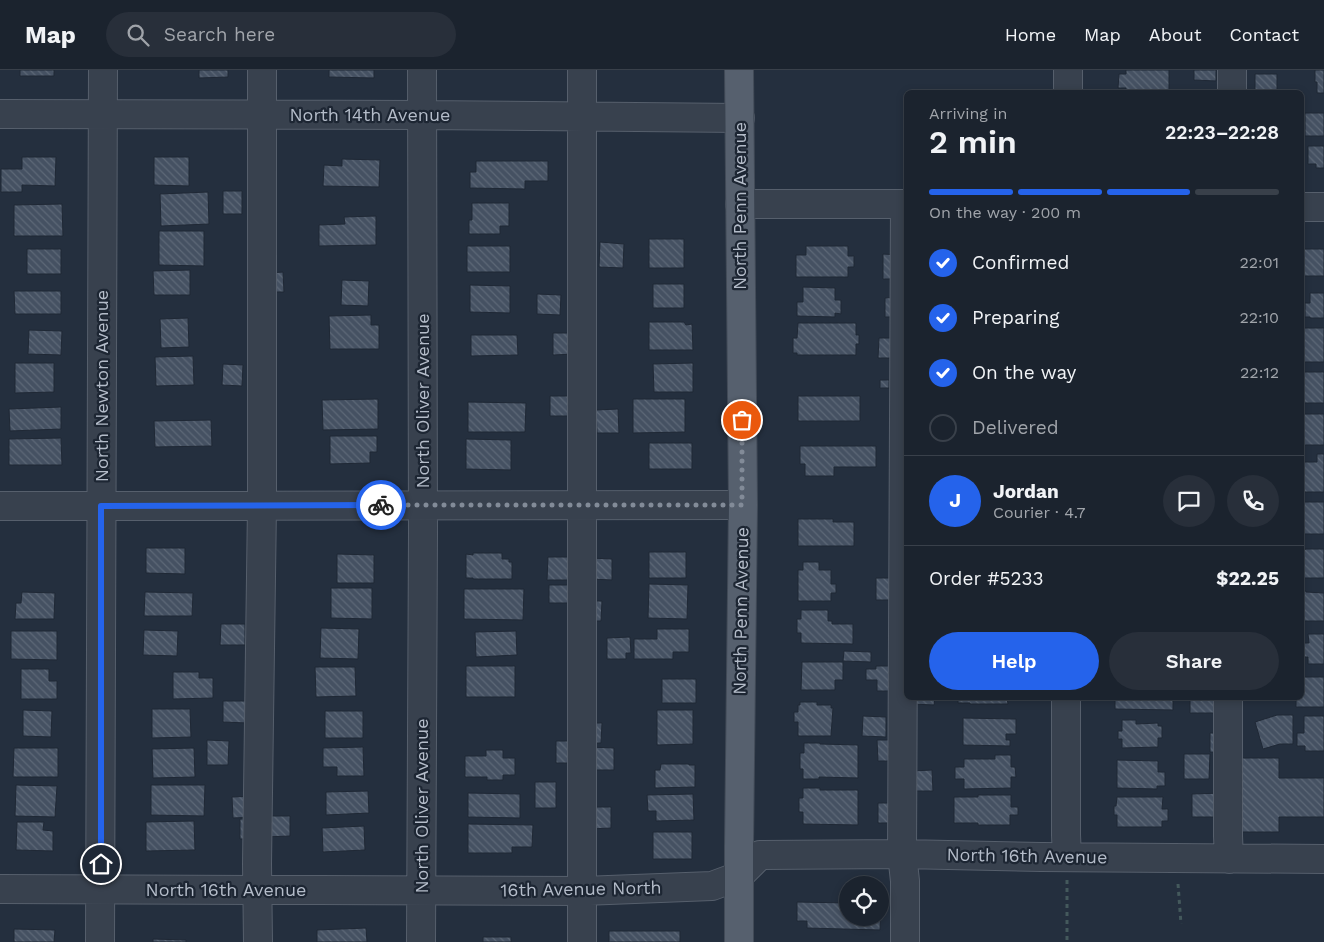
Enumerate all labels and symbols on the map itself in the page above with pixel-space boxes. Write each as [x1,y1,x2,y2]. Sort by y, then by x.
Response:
street label: North 14th Avenue [290,104,450,125]
street label: North Penn Avenue [729,122,750,290]
street label: North Newton Avenue [91,290,112,482]
street label: North Oliver Avenue [412,313,433,489]
pin [721,399,763,441]
courier [356,480,406,530]
street label: North Penn Avenue [729,527,752,695]
street label: North Oliver Avenue [411,718,432,894]
pin [80,843,122,885]
street label: North 16th Avenue [946,844,1108,867]
street label: 16th Avenue North [500,877,662,900]
street label: North 16th Avenue [146,879,306,900]

